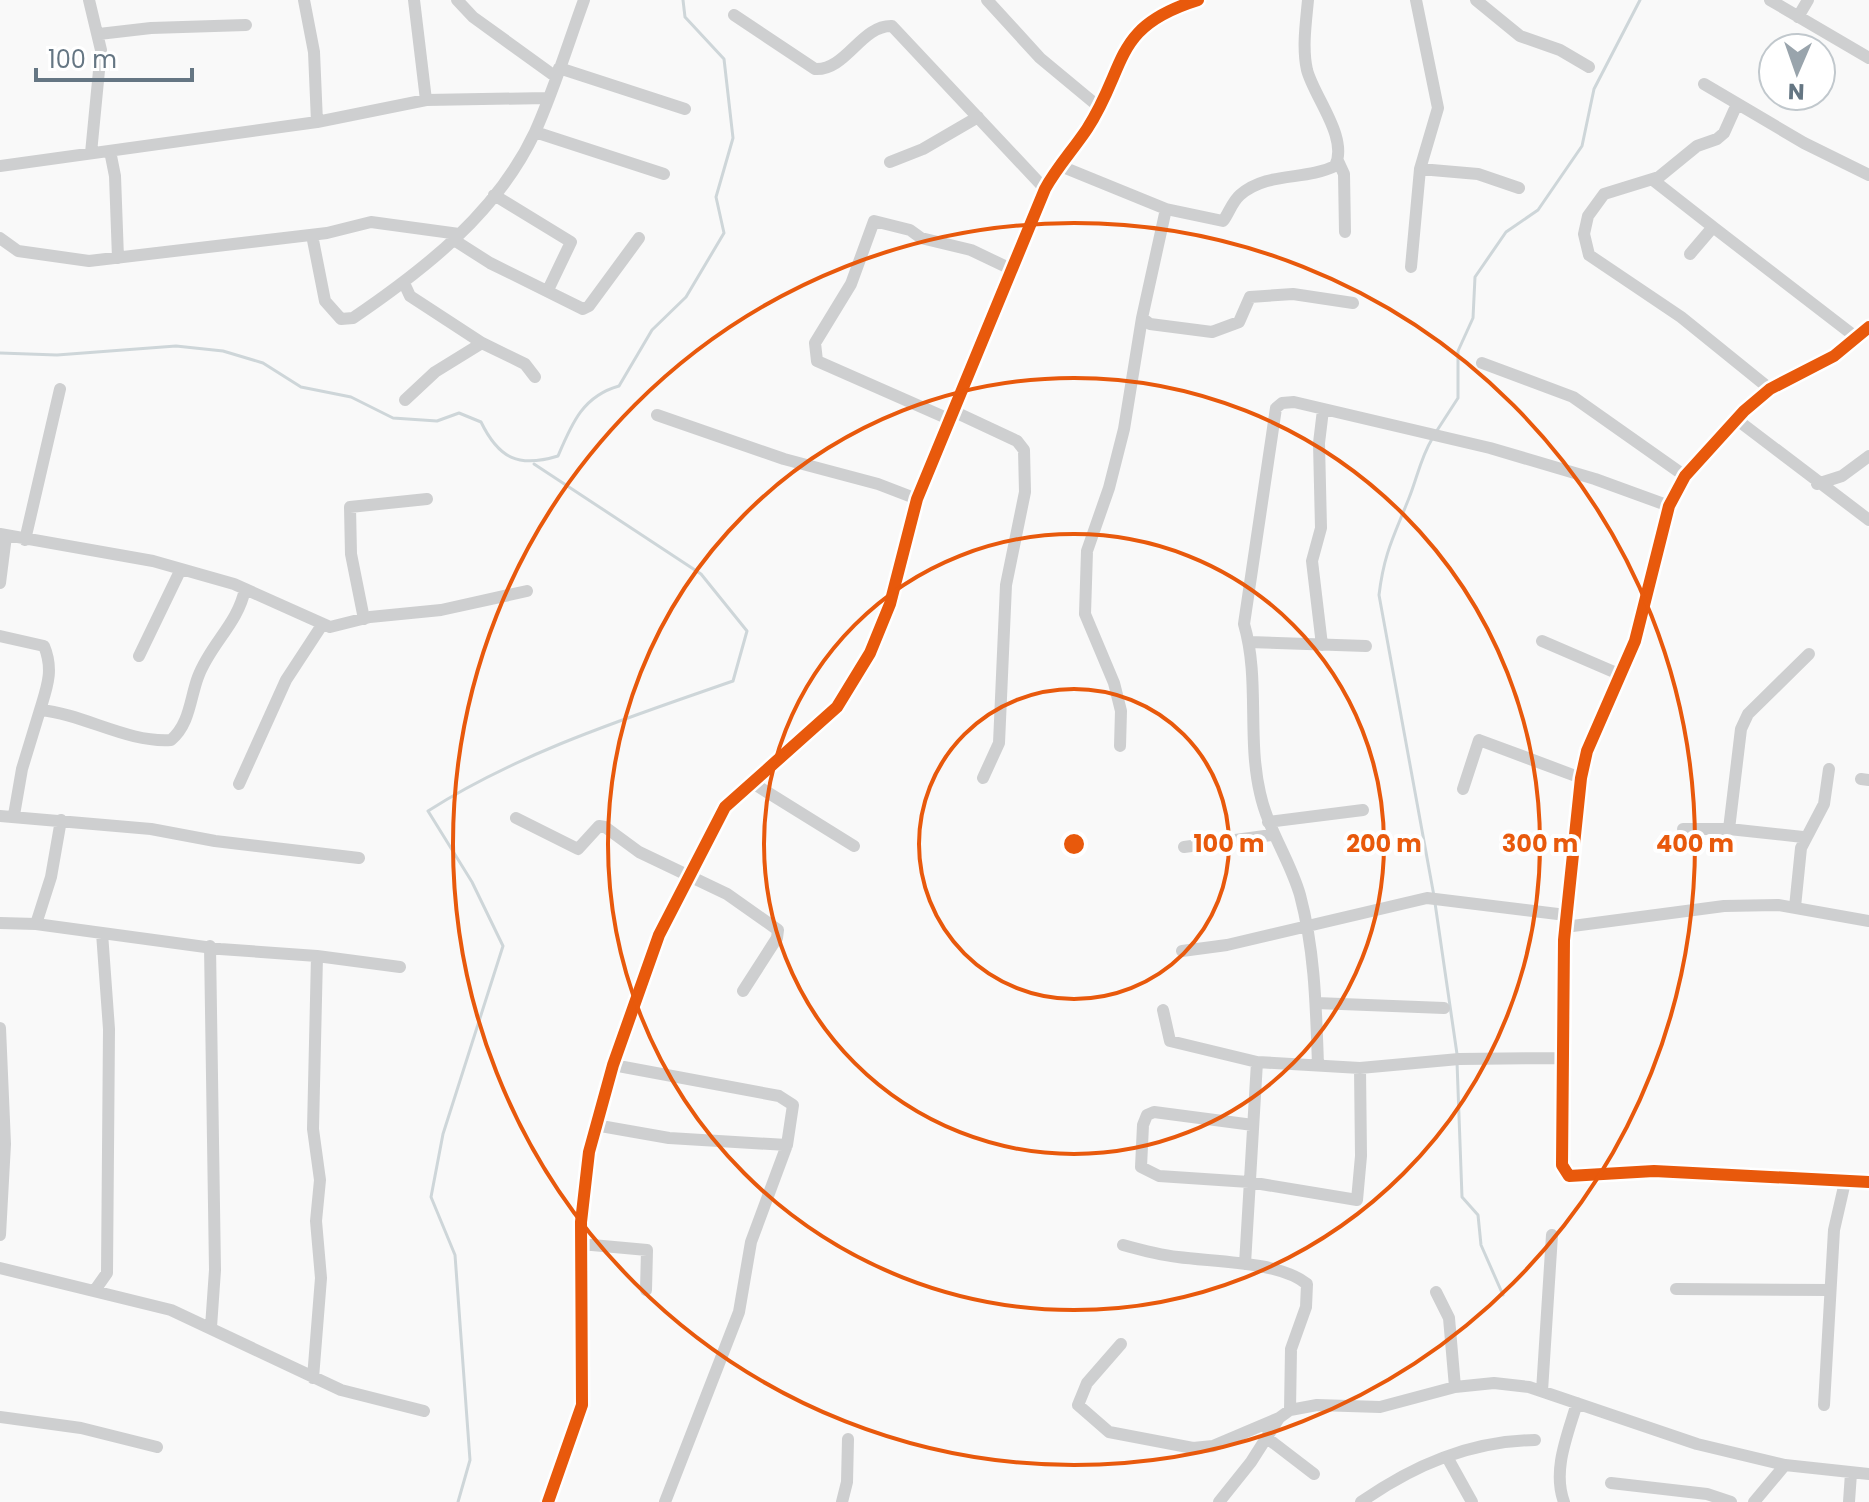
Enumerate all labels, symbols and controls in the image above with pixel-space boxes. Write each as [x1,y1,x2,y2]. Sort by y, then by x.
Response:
scale bar [36,32,192,82]
north arrow [1757,32,1837,112]
text: 100 m [48,43,117,76]
text: N [1788,76,1805,107]
text: 100 m [1194,827,1264,860]
text: 200 m [1346,827,1422,860]
text: 300 m [1502,827,1578,860]
text: 400 m [1656,827,1734,860]
centre of rings [1060,830,1088,858]

